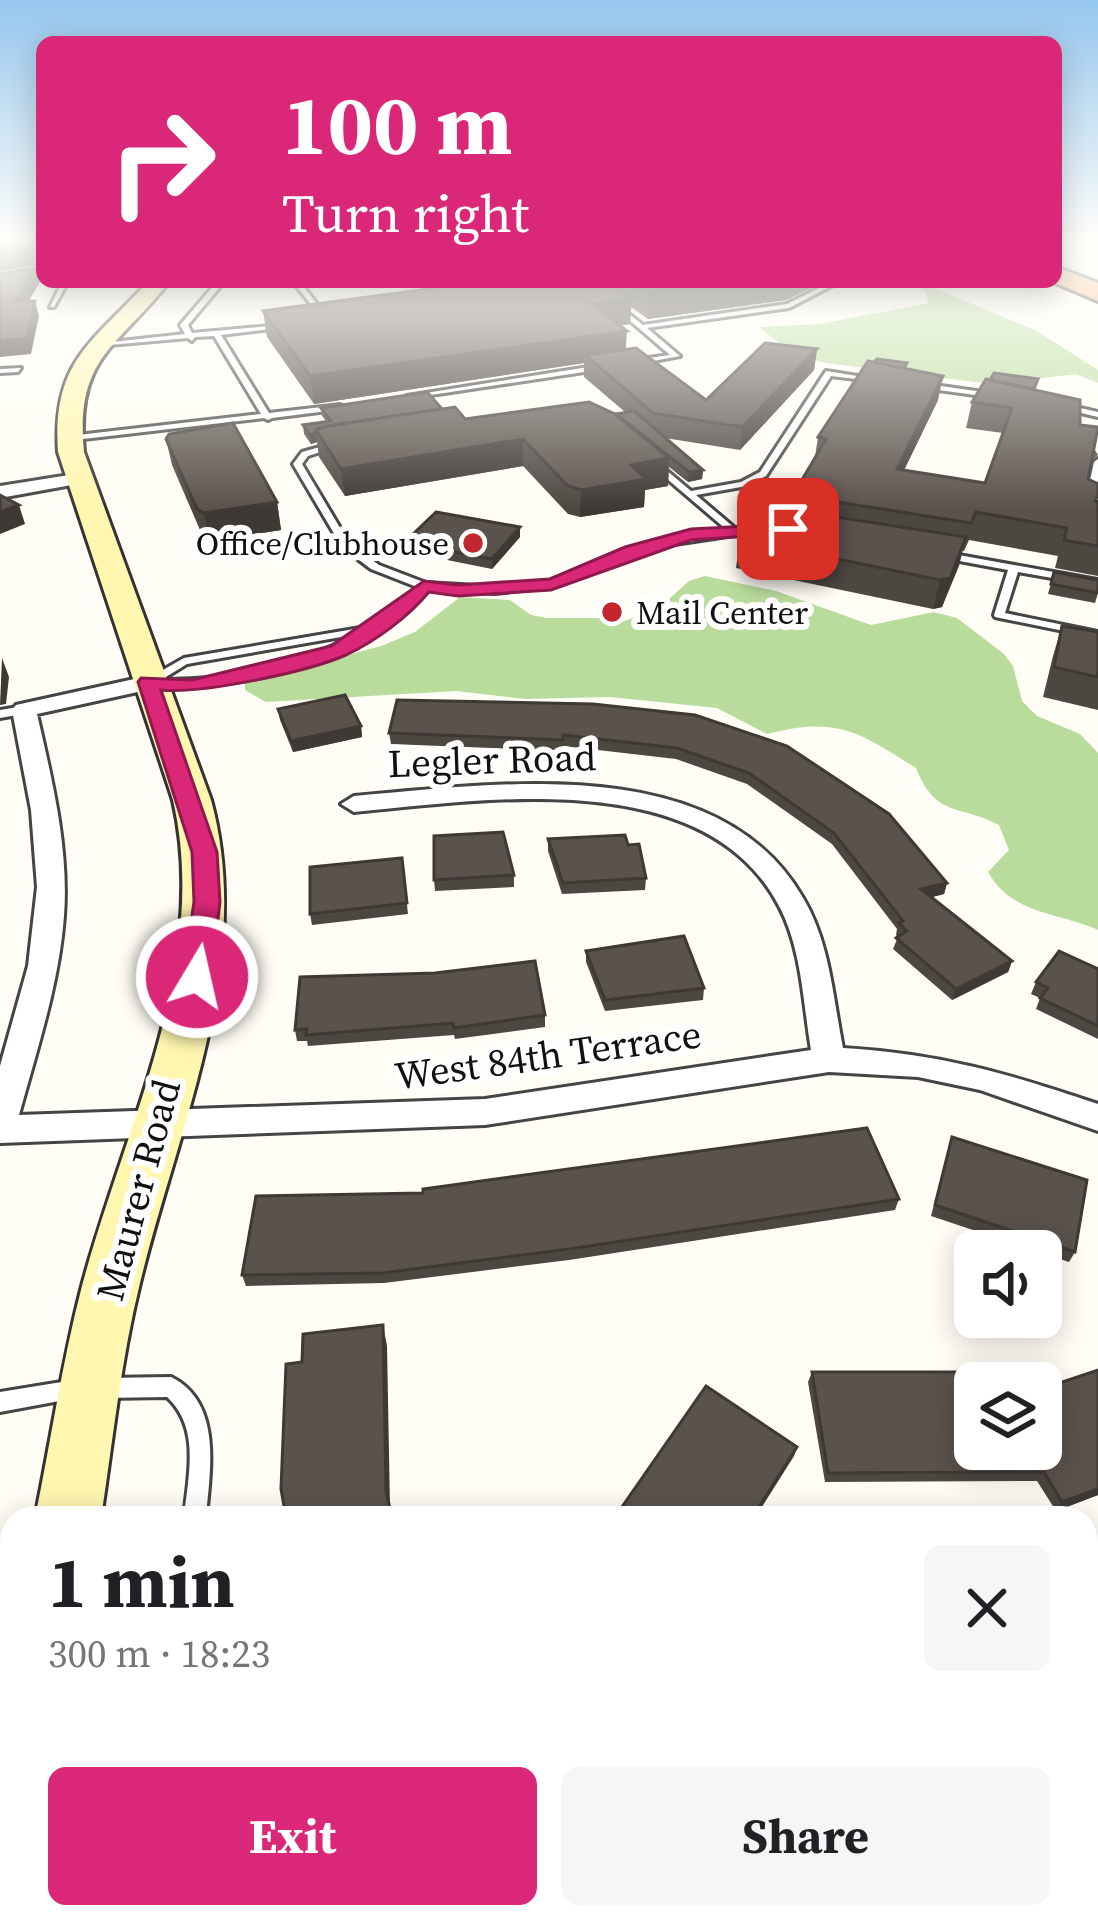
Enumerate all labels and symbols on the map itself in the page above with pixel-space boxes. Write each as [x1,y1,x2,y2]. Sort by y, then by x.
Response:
pin [737,478,839,580]
place label: Office/Clubhouse [196,521,449,566]
marker: Office/Clubhouse [460,530,486,556]
place label: Mail Center [636,590,808,635]
marker: Mail Center [599,599,625,625]
street label: Legler Road [387,730,597,790]
position arrow [134,914,260,1040]
street label: West 84th Terrace [391,1007,705,1103]
street label: Maurer Road [83,1074,193,1306]

